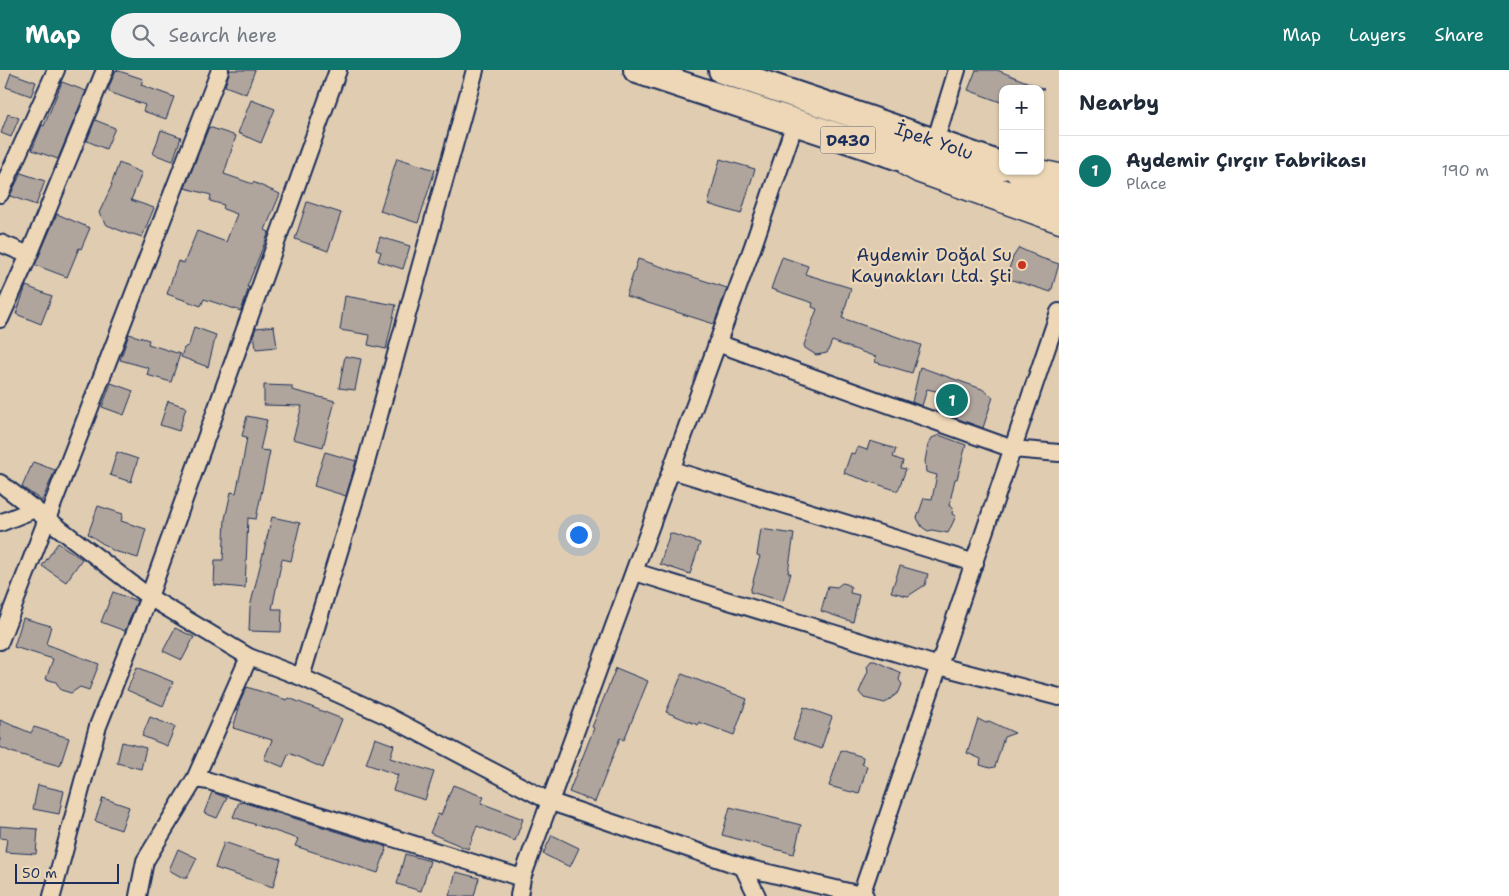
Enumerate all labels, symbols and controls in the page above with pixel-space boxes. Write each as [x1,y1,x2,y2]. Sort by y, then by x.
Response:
search box [111,13,461,58]
text: Map [25,19,81,51]
icon: search [129,21,157,49]
text: Search here [169,23,277,48]
text: Map [1283,23,1321,47]
text: Layers [1349,23,1406,47]
text: Share [1434,23,1484,47]
map controls [999,85,1044,175]
button: + [999,85,1044,130]
text: Nearby [1079,89,1159,117]
street label: İpek Yolu [892,116,976,166]
road number: D430 [820,126,876,154]
button: − [999,130,1044,175]
text: Aydemir Çırçır Fabrikası [1126,148,1366,173]
text: 1 [1091,160,1099,181]
text: 190 m [1442,160,1489,181]
text: Place [1126,173,1167,194]
place label: Aydemir Doğal Su Kaynakları Ltd. Şti [851,243,1012,288]
marker: Aydemir Doğal Su Kaynakları Ltd. Şti [1016,259,1028,271]
pin: 1 [936,381,968,419]
your location [566,522,592,548]
scale bar [15,861,119,884]
text: 50 m [22,864,57,882]

